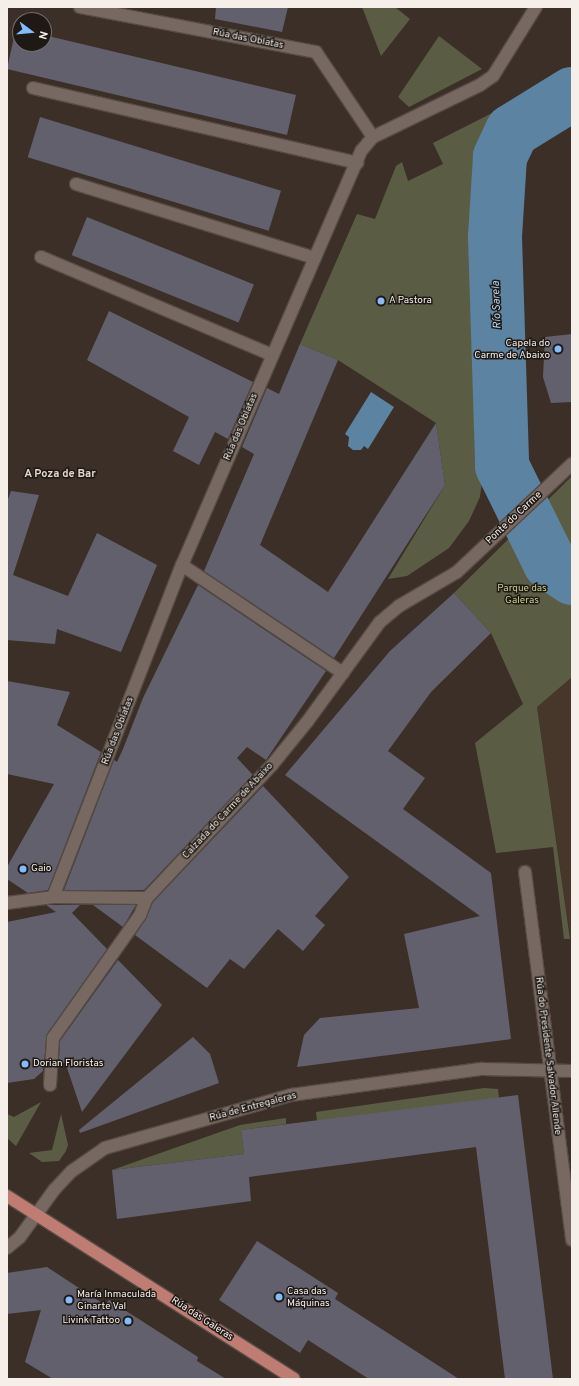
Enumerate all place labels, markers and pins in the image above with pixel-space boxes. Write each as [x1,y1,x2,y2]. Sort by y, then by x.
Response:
place label: A Pastora [389,295,432,307]
marker: A Pastora [376,296,386,306]
place label: Capela do Carme de Abaixo [474,337,550,360]
marker: Capela do Carme de Abaixo [553,344,563,354]
place label: Gaio [31,863,51,875]
marker: Gaio [18,864,28,874]
place label: Dorian Floristas [33,1058,103,1070]
marker: Dorian Floristas [20,1059,30,1069]
place label: Casa das Máquinas [287,1285,330,1308]
place label: María Inmaculada Ginarte Val [77,1288,156,1312]
marker: Casa das Máquinas [274,1292,284,1302]
marker: María Inmaculada Ginarte Val [64,1295,74,1305]
place label: Livink Tattoo [62,1315,120,1327]
marker: Livink Tattoo [123,1316,133,1326]

